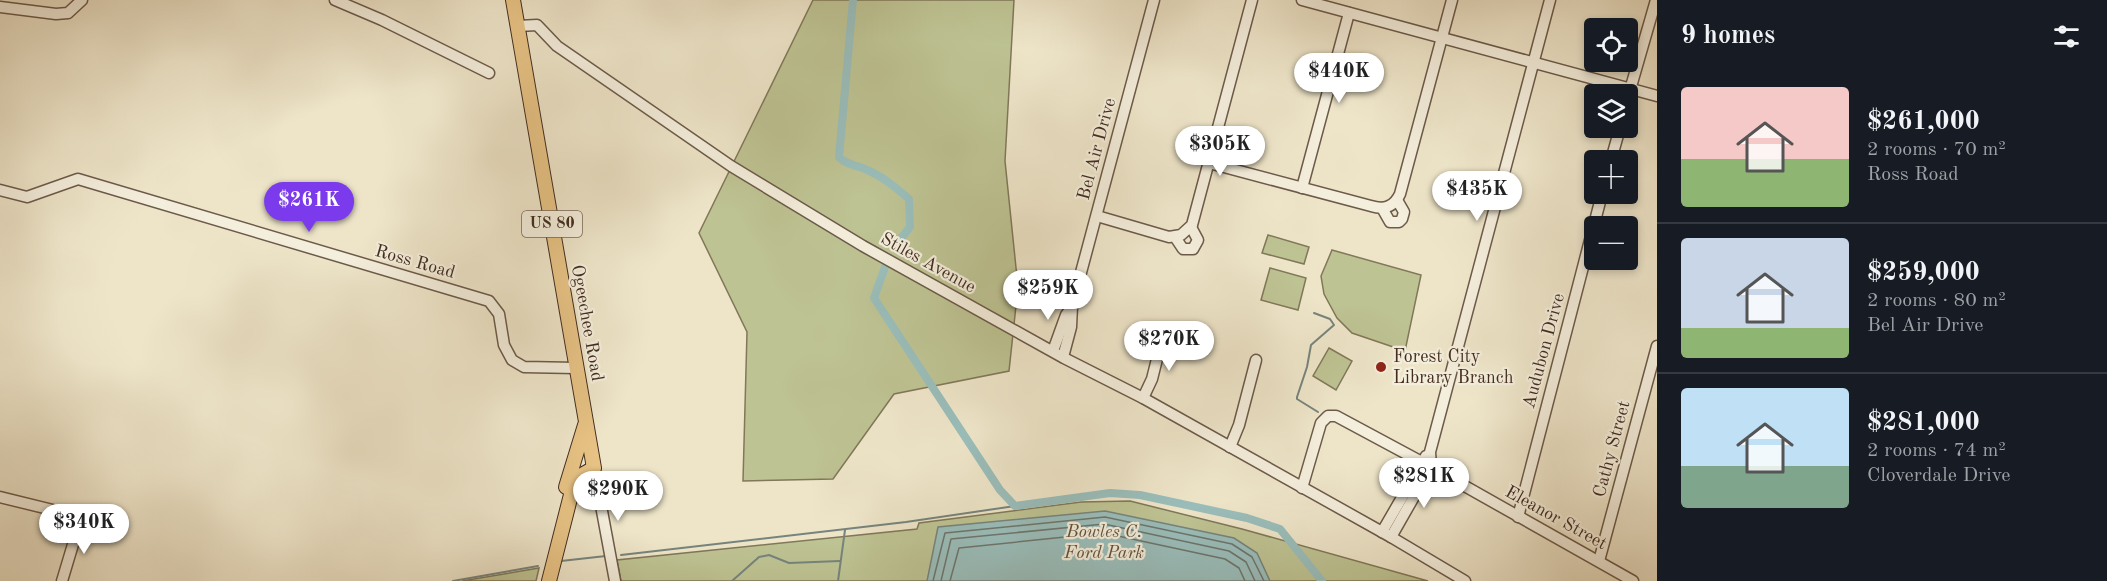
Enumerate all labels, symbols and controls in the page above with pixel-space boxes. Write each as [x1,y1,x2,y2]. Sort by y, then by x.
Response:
map controls [1584,18,1638,270]
button: locate [1584,18,1638,72]
icon: filters [2050,20,2083,53]
text: 9 homes [1681,23,1775,49]
pin: $440K [1297,53,1381,104]
text: $440K [1308,62,1370,82]
button: layers [1584,84,1638,138]
street label: Bel Air Drive [1075,96,1119,202]
text: $261,000 [1867,109,1980,135]
icon: home [1729,111,1801,183]
pin: $305K [1178,126,1262,177]
text: $305K [1189,135,1251,155]
text: 2 rooms · 70 m² [1867,140,2006,160]
button: + [1584,150,1638,204]
text: Ross Road [1867,165,1959,185]
pin: $435K [1435,171,1519,222]
text: $435K [1446,180,1508,200]
pin: $261K [267,182,351,233]
text: $261K [278,191,340,211]
road number: US 80 [522,211,582,237]
button: − [1584,216,1638,270]
street label: Stiles Avenue [878,230,978,296]
street label: Ross Road [373,242,457,282]
text: $259,000 [1867,260,1980,286]
icon: home [1729,262,1801,334]
street label: Ogeechee Road [568,263,606,383]
pin: $259K [1006,270,1090,321]
text: $259K [1017,279,1079,299]
street label: Audubon Drive [1520,291,1568,411]
text: 2 rooms · 80 m² [1867,291,2006,311]
text: Bel Air Drive [1867,316,1984,336]
pin: $270K [1127,321,1211,372]
text: $270K [1138,330,1200,350]
place label: Forest City Library Branch [1393,348,1514,387]
marker: Forest City Library Branch [1374,360,1388,374]
street label: Cathy Street [1590,399,1634,499]
text: $281,000 [1867,410,1980,436]
icon: home [1729,412,1801,484]
text: 2 rooms · 74 m² [1867,441,2006,461]
pin: $281K [1382,458,1466,509]
text: Cloverdale Drive [1867,466,2010,486]
text: $281K [1393,467,1455,487]
pin: $290K [576,471,660,522]
text: $290K [587,480,649,500]
street label: Eleanor Street [1502,483,1610,553]
pin: $340K [42,504,126,555]
text: $340K [53,513,115,533]
park label: Bowles C. Ford Park [1063,523,1144,562]

